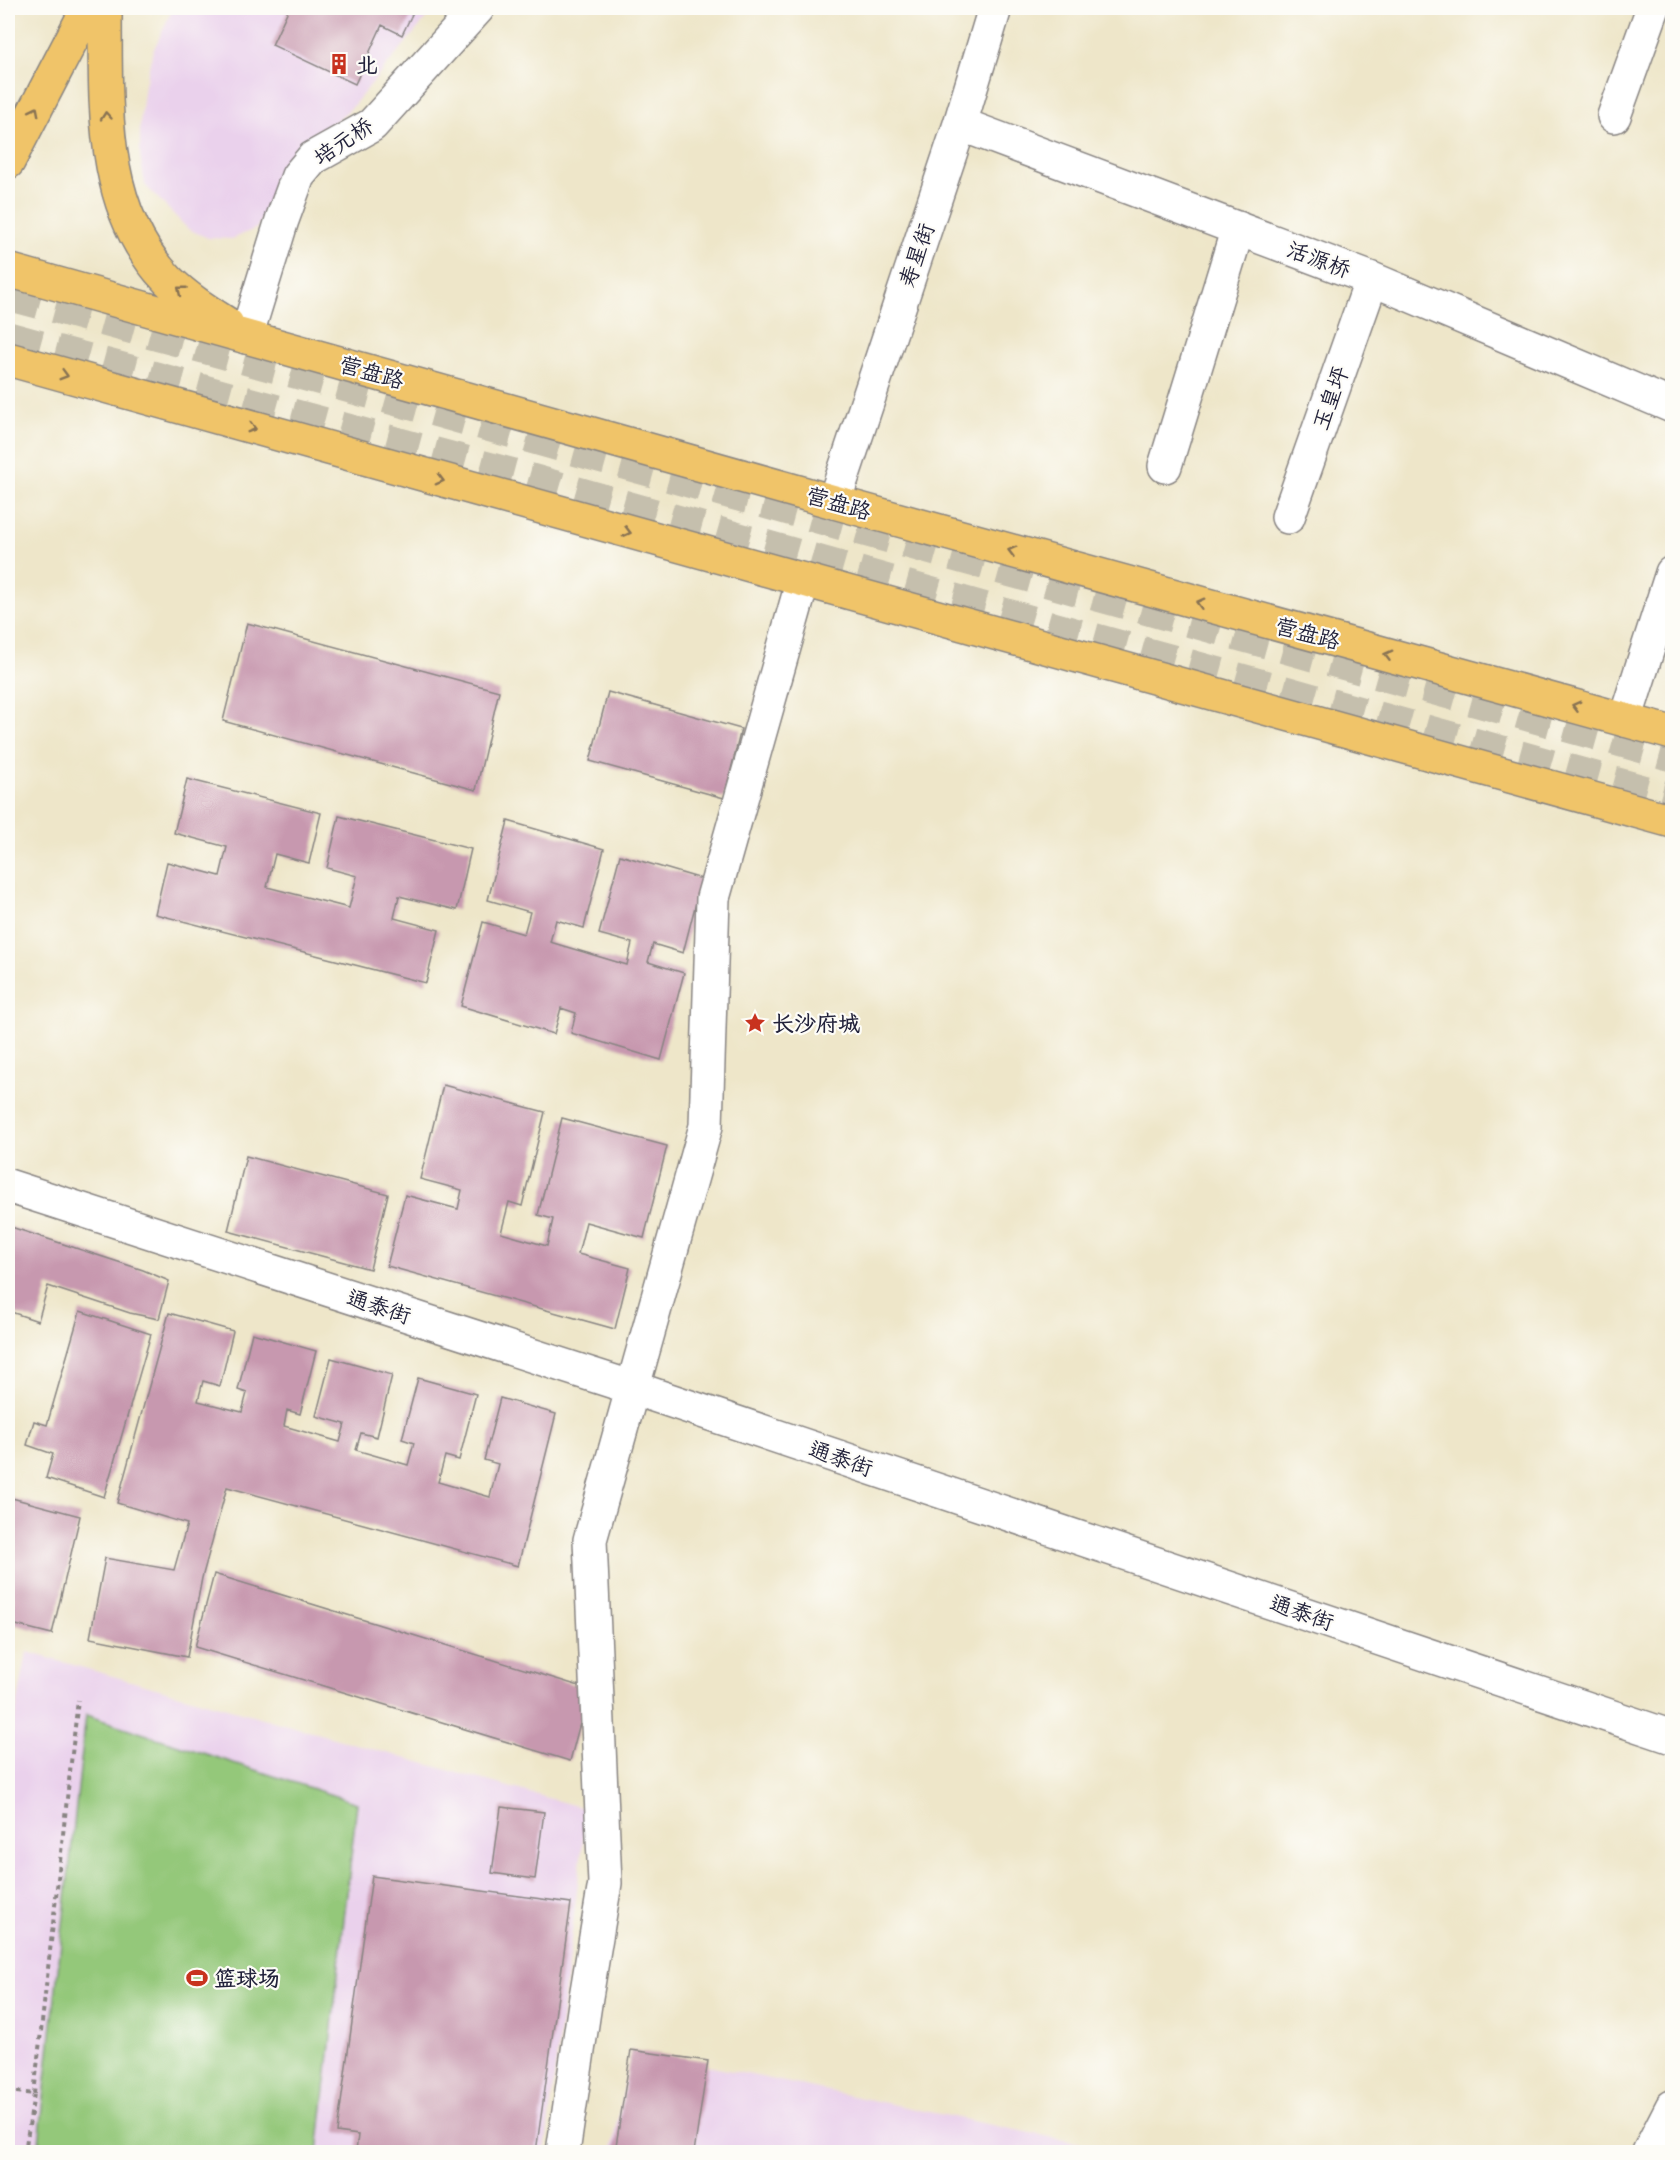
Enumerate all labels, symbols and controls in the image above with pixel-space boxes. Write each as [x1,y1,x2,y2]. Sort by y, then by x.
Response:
place label: 北 [356,49,378,79]
building icon: 北 [327,52,351,76]
one-way arrow [27,106,39,117]
street label: 培元桥 [307,110,379,172]
one-way arrow [100,112,113,121]
street label: 寿星街 [891,219,941,291]
street label: 活源桥 [1283,234,1355,284]
one-way arrow [177,287,188,298]
street label: 营盘路 [336,348,408,396]
street label: 玉皇坪 [1305,362,1355,434]
one-way arrow [58,368,69,380]
one-way arrow [246,421,256,433]
one-way arrow [434,473,444,485]
street label: 营盘路 [803,479,875,527]
one-way arrow [622,525,632,537]
one-way arrow [1007,546,1018,558]
one-way arrow [1195,598,1206,610]
street label: 营盘路 [1272,610,1344,656]
one-way arrow [1383,649,1393,662]
one-way arrow [1571,701,1581,714]
place label: 长沙府城 [772,1008,860,1038]
place icon: 长沙府城 [743,1011,767,1035]
street label: 通泰街 [343,1282,415,1330]
street label: 通泰街 [805,1433,877,1483]
street label: 通泰街 [1266,1587,1338,1637]
place label: 篮球场 [214,1963,280,1993]
sports icon: 篮球场 [185,1966,209,1990]

